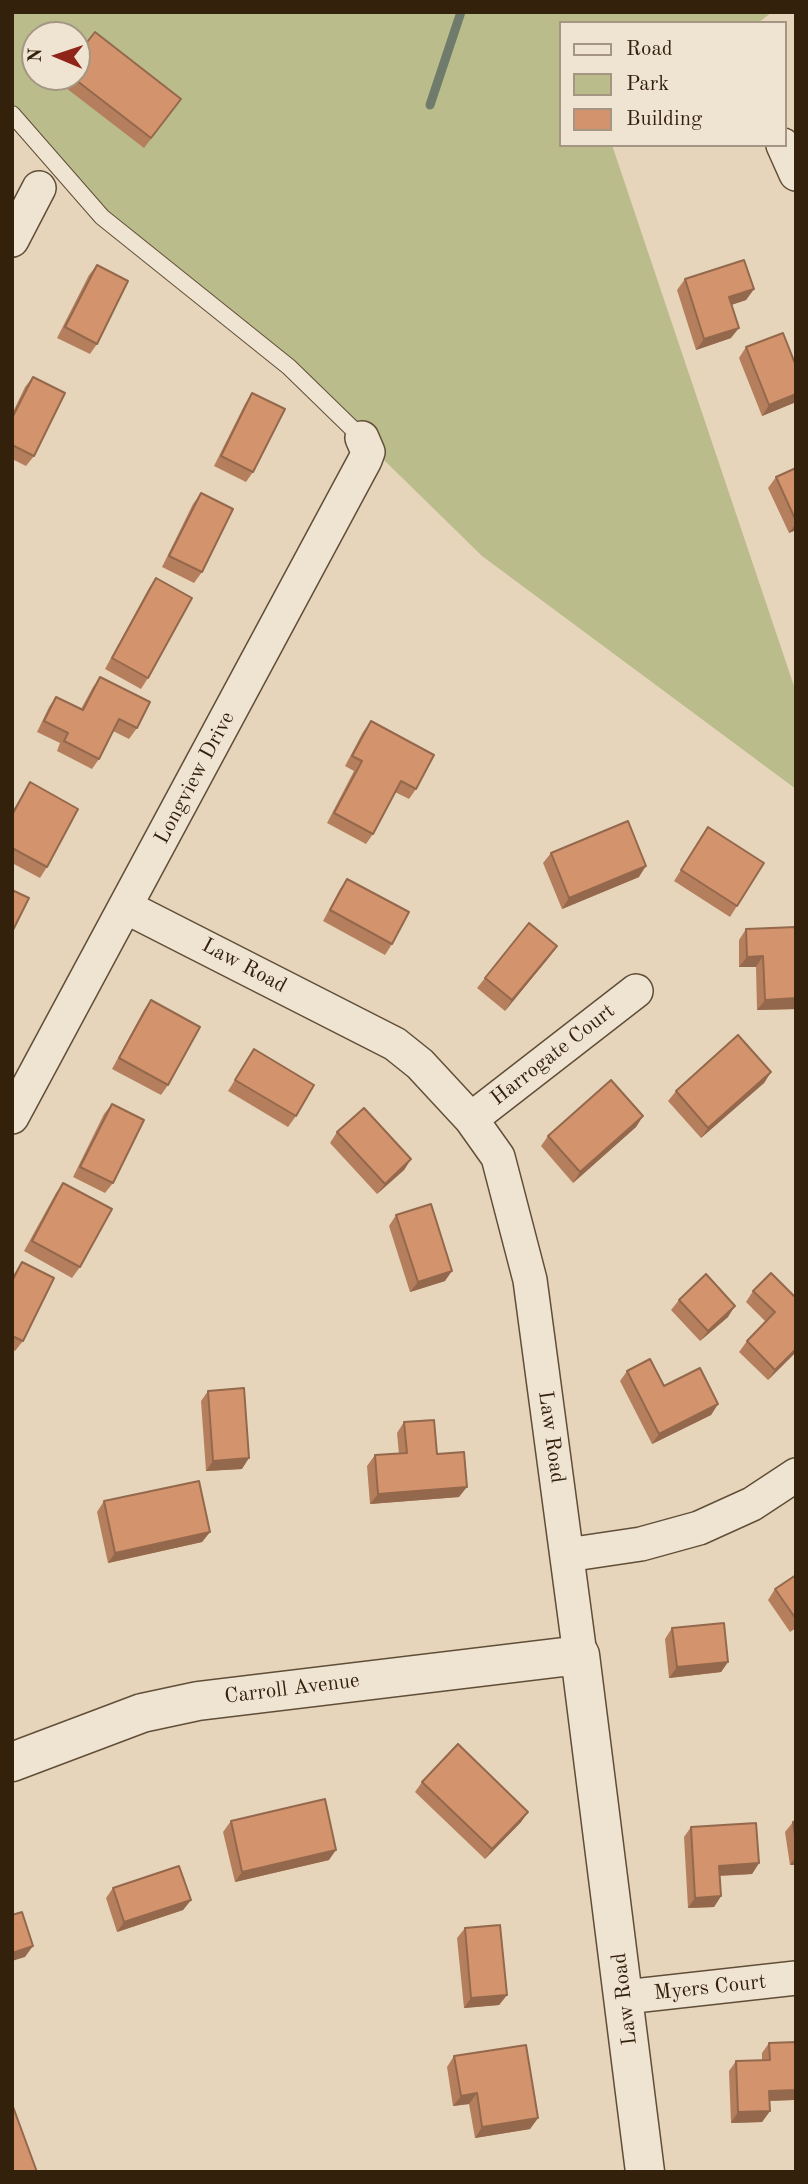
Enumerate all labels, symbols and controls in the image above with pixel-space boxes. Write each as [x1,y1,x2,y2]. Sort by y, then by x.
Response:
north arrow [21,21,91,91]
legend [560,21,787,147]
text: Road [626,39,673,60]
text: N [27,48,46,63]
text: Park [626,74,669,95]
text: Building [626,109,702,130]
street label: Longview Drive [150,708,240,848]
street label: Law Road [197,933,291,999]
street label: Harrogate Court [486,999,620,1111]
street label: Law Road [532,1389,570,1485]
street label: Carroll Avenue [223,1668,361,1710]
street label: Law Road [607,1951,643,2047]
street label: Myers Court [653,1970,767,2006]

